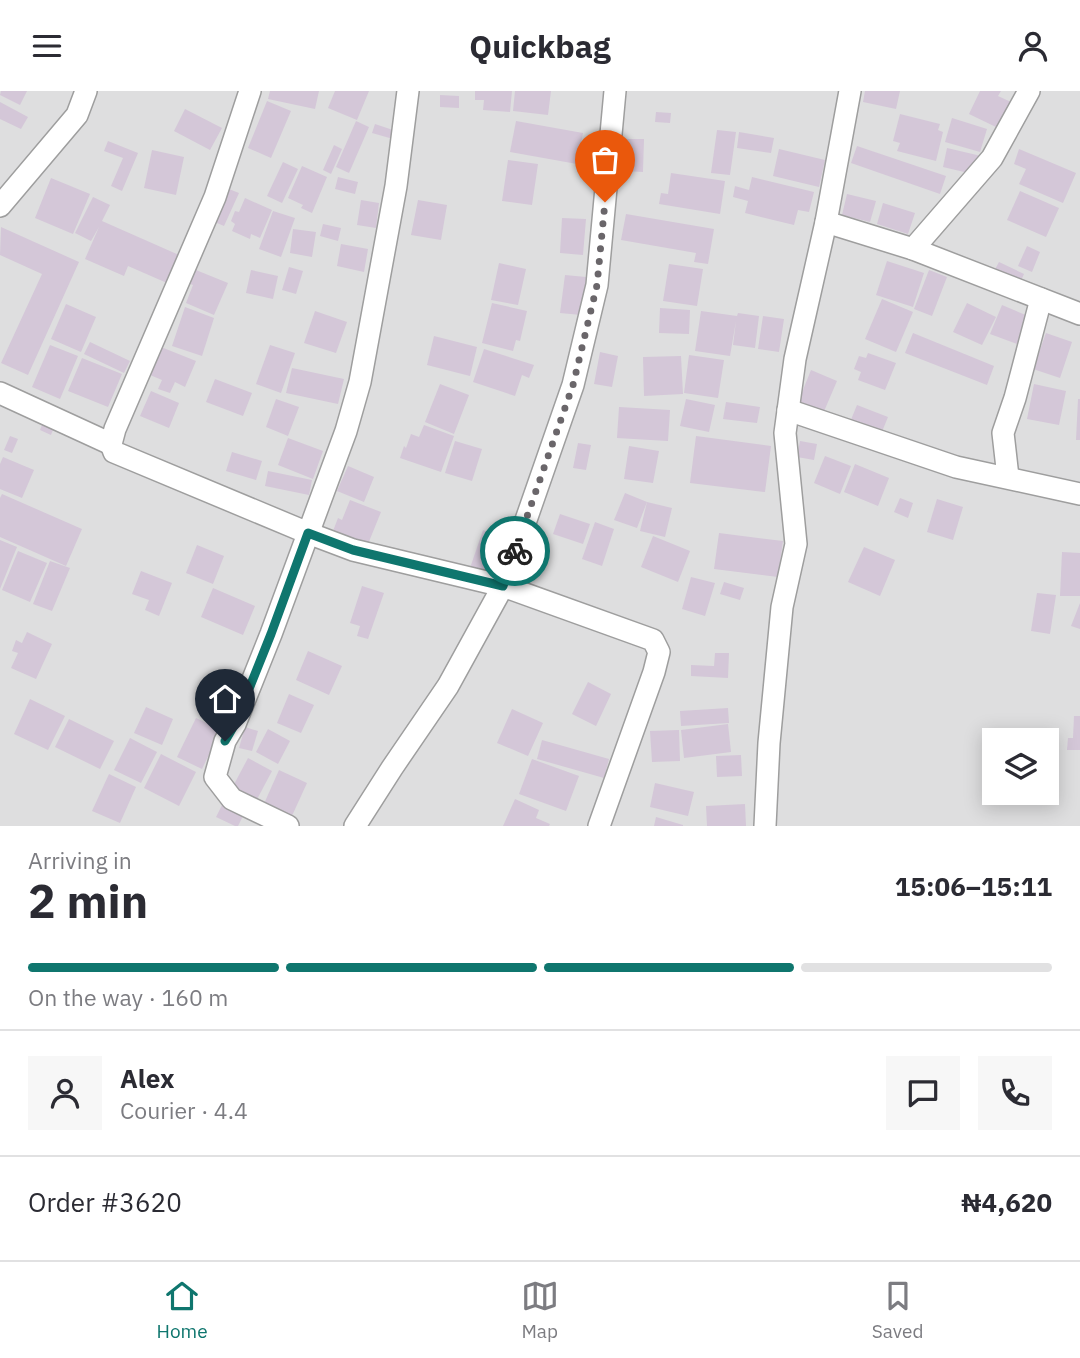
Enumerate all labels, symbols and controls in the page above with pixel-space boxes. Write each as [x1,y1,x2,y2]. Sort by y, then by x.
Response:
text: Quickbag [469,25,611,67]
icon: menu [28,27,66,65]
icon: person [1014,27,1052,65]
pin [575,130,635,202]
icon: bag [586,141,624,179]
courier [480,516,550,586]
icon: bike [496,532,534,570]
pin [195,669,255,741]
icon: home [206,680,244,718]
map controls [982,728,1059,805]
button: layers [982,728,1059,805]
text: Arriving in [28,845,132,875]
text: 15:06–15:11 [895,869,1052,903]
text: 2 min [28,871,148,931]
text: On the way · 160 m [28,982,228,1012]
button: person [28,1056,102,1130]
button: chat [886,1056,960,1130]
button: phone [978,1056,1052,1130]
text: Alex [120,1061,174,1095]
text: Courier · 4.4 [120,1095,248,1125]
text: Order #3620 [28,1185,182,1219]
text: ₦4,620 [961,1185,1052,1219]
tab: Home [157,1277,208,1343]
tab: Map [521,1277,559,1343]
tab: Saved [872,1277,923,1343]

